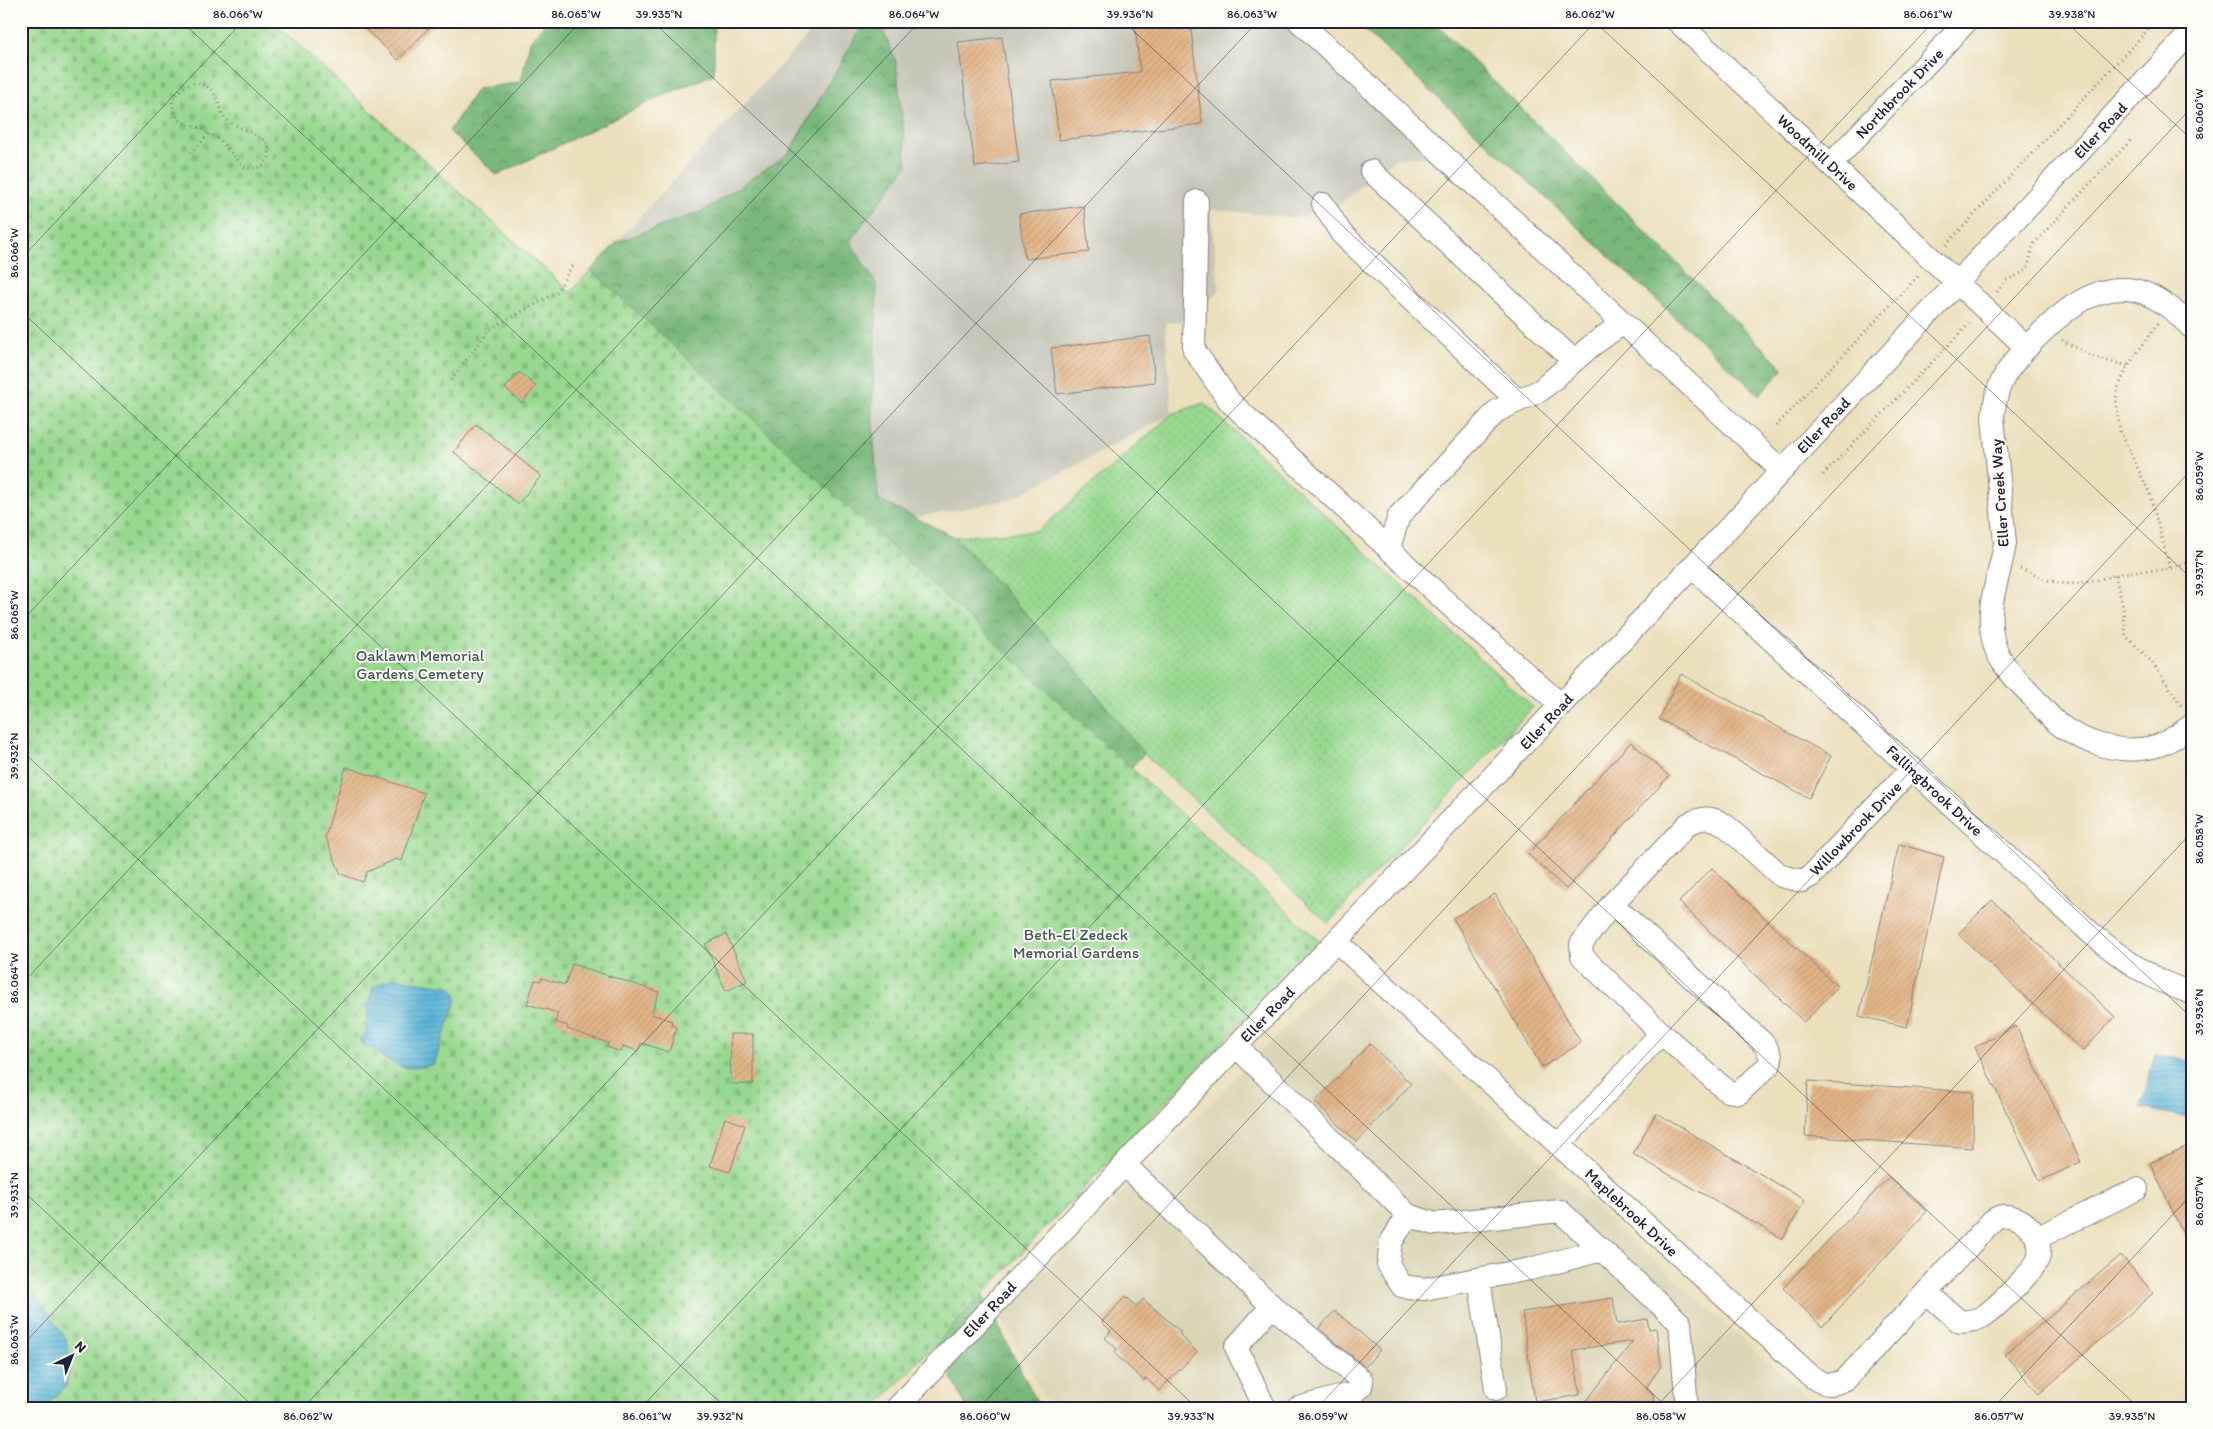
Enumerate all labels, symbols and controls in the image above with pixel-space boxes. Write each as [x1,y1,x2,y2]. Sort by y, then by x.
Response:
text: 86.066°W [213,7,263,21]
text: 86.065°W [551,7,601,21]
text: 39.935°N [636,7,682,21]
text: 86.064°W [889,7,939,21]
text: 39.936°N [1107,7,1153,21]
text: 86.063°W [1227,7,1277,21]
text: 86.062°W [1565,7,1615,21]
text: 86.061°W [1904,7,1952,21]
text: 39.938°N [2049,7,2095,21]
street label: Northbrook Drive [1851,44,1947,143]
text: 86.060°W [2192,89,2206,139]
street label: Eller Road [2069,98,2131,163]
street label: Woodmill Drive [1773,110,1862,195]
text: 86.066°W [7,228,21,278]
street label: Eller Road [1792,393,1854,458]
street label: Eller Creek Way [1986,438,2013,548]
text: 86.059°W [2192,451,2206,501]
text: 39.937°N [2192,550,2206,596]
text: 86.065°W [7,590,21,640]
park label: Oaklawn Memorial Gardens Cemetery [356,646,485,683]
street label: Eller Road [1515,689,1577,754]
text: 39.932°N [7,733,21,779]
street label: Fallingbrook Drive [1882,741,1987,840]
street label: Willowbrook Drive [1805,777,1906,880]
text: 86.058°W [2192,814,2206,864]
park label: Beth-El Zedeck Memorial Gardens [1013,925,1139,962]
text: 86.064°W [7,953,21,1003]
street label: Eller Road [1236,982,1299,1046]
text: 39.936°N [2192,989,2206,1035]
street label: Maplebrook Drive [1581,1164,1682,1261]
text: 39.931°N [7,1172,21,1218]
text: 86.057°W [2192,1176,2206,1226]
street label: Eller Road [958,1277,1020,1342]
text: 86.063°W [7,1315,21,1365]
north arrow [48,1332,98,1382]
text: N [71,1337,90,1356]
text: 86.062°W [283,1409,333,1423]
text: 86.061°W [623,1409,671,1423]
text: 39.932°N [697,1409,743,1423]
text: 86.060°W [960,1409,1010,1423]
text: 39.933°N [1168,1409,1214,1423]
text: 86.059°W [1298,1409,1348,1423]
text: 86.058°W [1636,1409,1686,1423]
text: 86.057°W [1974,1409,2024,1423]
text: 39.935°N [2109,1409,2155,1423]

